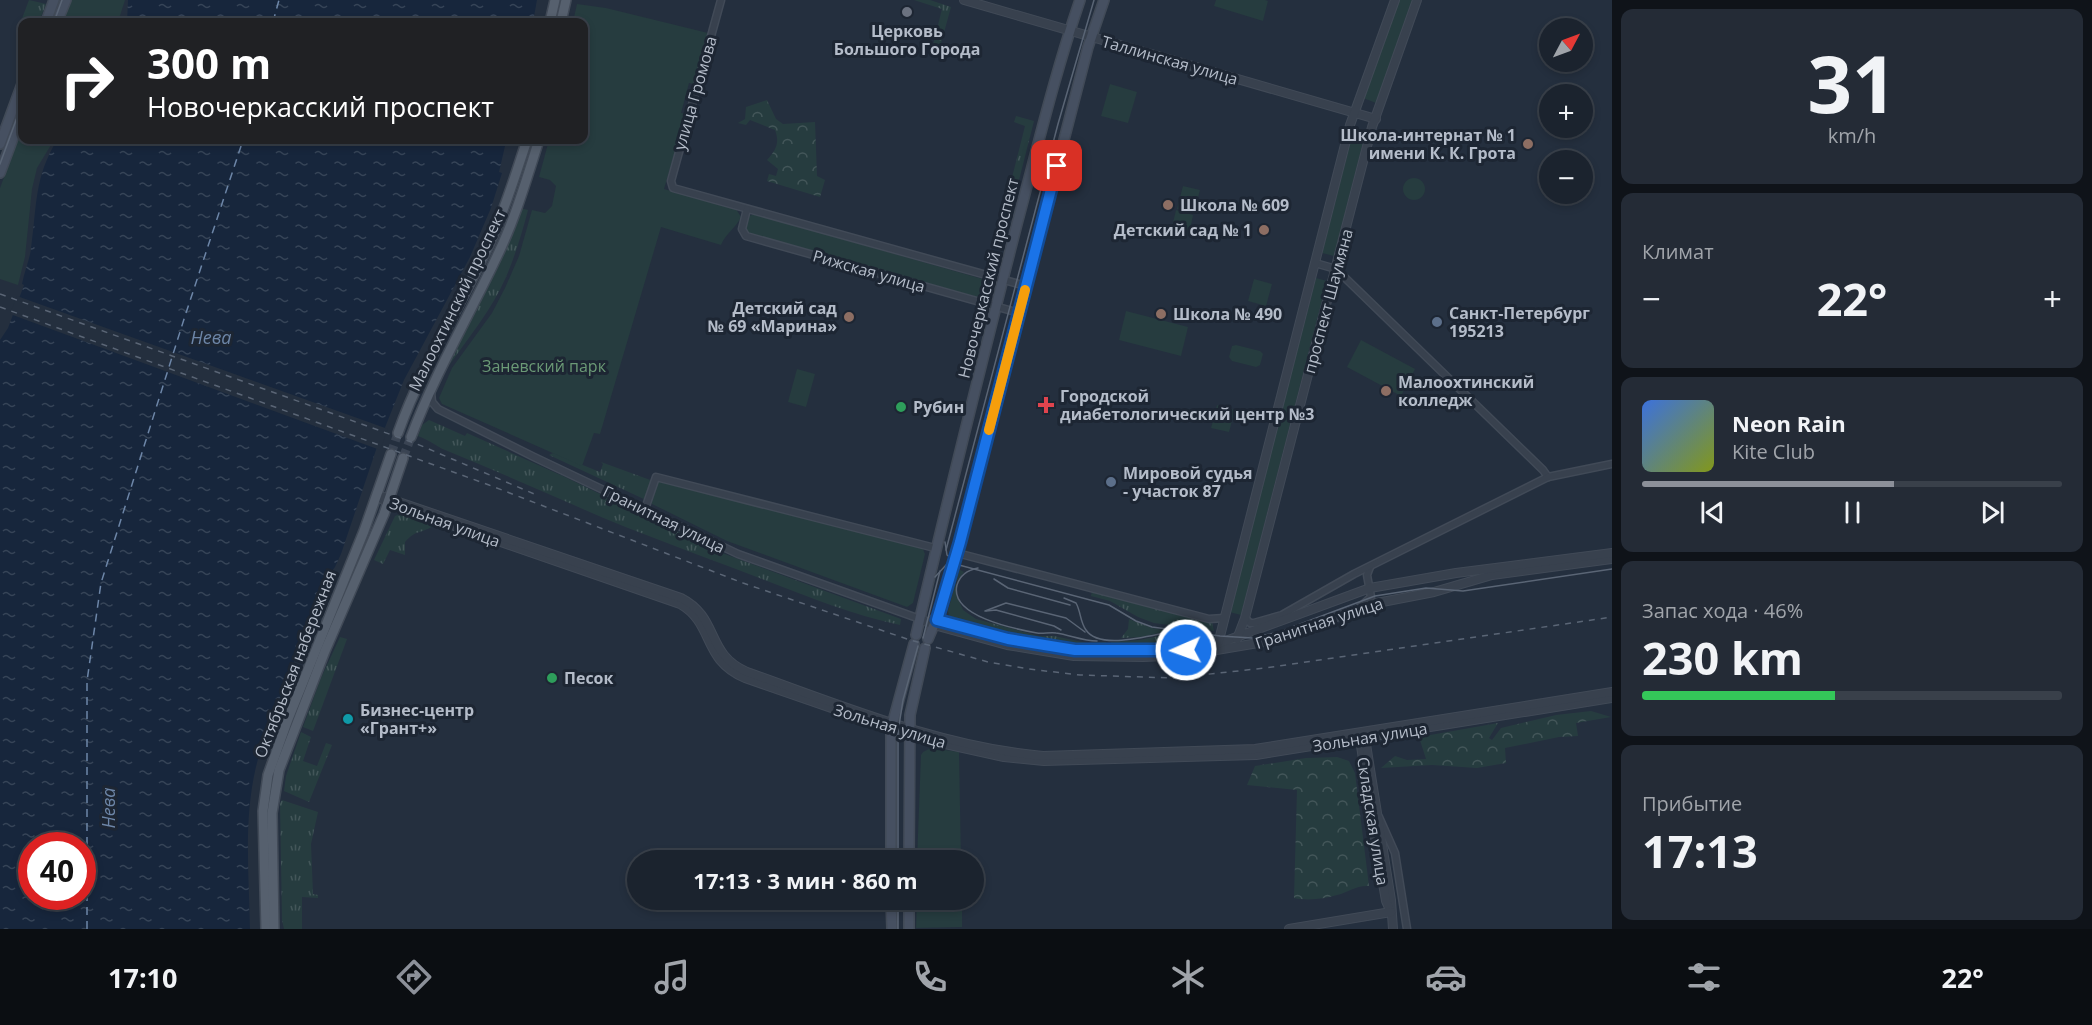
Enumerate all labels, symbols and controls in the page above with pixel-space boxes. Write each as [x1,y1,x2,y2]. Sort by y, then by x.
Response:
marker: Церковь Большого Города [900,5,914,19]
north arrow [1539,18,1593,72]
map controls [1539,18,1593,204]
place label: Церковь Большого Города [834,20,980,60]
street label: Таллинская улица [1099,30,1241,90]
text: 31 [1807,30,1897,136]
street label: улица Громова [668,33,722,153]
text: 300 m [147,34,271,91]
icon: right [48,42,126,120]
button: + [1539,84,1593,138]
text: Новочеркасский проспект [147,88,494,125]
text: km/h [1828,122,1876,149]
place label: Школа-интернат № 1 имени К. К. Грота [1340,124,1516,164]
marker: Школа-интернат № 1 имени К. К. Грота [1521,137,1535,151]
pin [1031,140,1082,191]
icon: arrive [1040,149,1073,182]
button: − [1539,150,1593,204]
street label: Новочеркасский проспект [952,175,1024,380]
place label: Школа № 609 [1180,194,1289,216]
marker: Школа № 609 [1161,198,1175,212]
street label: Малоохтинский проспект [403,205,511,395]
place label: Детский сад № 1 [1114,219,1252,241]
marker: Детский сад № 1 [1257,223,1271,237]
street label: проспект Шаумяна [1298,226,1358,376]
text: Климат [1642,238,1714,265]
street label: Рижская улица [810,244,928,298]
text: 22° [1817,268,1887,329]
text: − [1642,276,1661,321]
text: + [2043,276,2062,321]
place label: Детский сад № 69 «Марина» [708,297,837,337]
place label: Санкт-Петербург 195213 [1449,302,1590,342]
place label: Школа № 490 [1173,303,1282,325]
marker: Школа № 490 [1154,307,1168,321]
marker: Детский сад № 69 «Марина» [842,310,856,324]
marker: Санкт-Петербург 195213 [1430,315,1444,329]
water label: Нева [190,325,232,349]
park label: Заневский парк [482,355,607,377]
place label: Малоохтинский колледж [1398,371,1534,411]
marker: Малоохтинский колледж [1379,384,1393,398]
place label: Городской диабетологический центр №3 [1060,385,1314,425]
place label: Рубин [913,396,964,418]
marker: Городской диабетологический центр №3 [1037,396,1055,414]
marker: Рубин [894,400,908,414]
text: Neon Rain [1732,408,1846,438]
text: Kite Club [1732,438,1815,465]
place label: Мировой судья - участок 87 [1123,462,1253,502]
marker: Мировой судья - участок 87 [1104,475,1118,489]
street label: Гранитная улица [599,480,729,558]
street label: Зольная улица [387,492,503,552]
icon: previous [1696,496,1729,529]
icon: pause [1836,496,1869,529]
icon: next [1976,496,2009,529]
street label: Октябрьская набережная [249,567,341,761]
street label: Гранитная улица [1252,592,1386,654]
text: Запас хода · 46% [1642,597,1803,624]
position arrow [1154,618,1218,682]
text: 230 km [1642,627,1803,688]
place label: Песок [564,667,614,689]
marker: Песок [545,671,559,685]
place label: Бизнес-центр «Грант+» [360,699,474,739]
street label: Зольная улица [831,699,949,753]
marker: Бизнес-центр «Грант+» [341,712,355,726]
street label: Зольная улица [1311,717,1429,757]
street label: Складская улица [1352,755,1394,887]
water label: Нева [96,787,120,829]
text: Прибытие [1642,790,1742,817]
text: 17:13 [1642,820,1758,881]
speed limit sign: 40 [18,832,96,910]
text: 17:13 · 3 мин · 860 m [693,865,918,895]
icon: directions [393,956,435,998]
icon: music [651,956,693,998]
icon: phone [909,956,951,998]
icon: climate [1167,956,1209,998]
icon: car [1425,956,1467,998]
icon: filters [1683,956,1725,998]
text: 17:10 [108,959,177,996]
text: 22° [1941,959,1984,996]

